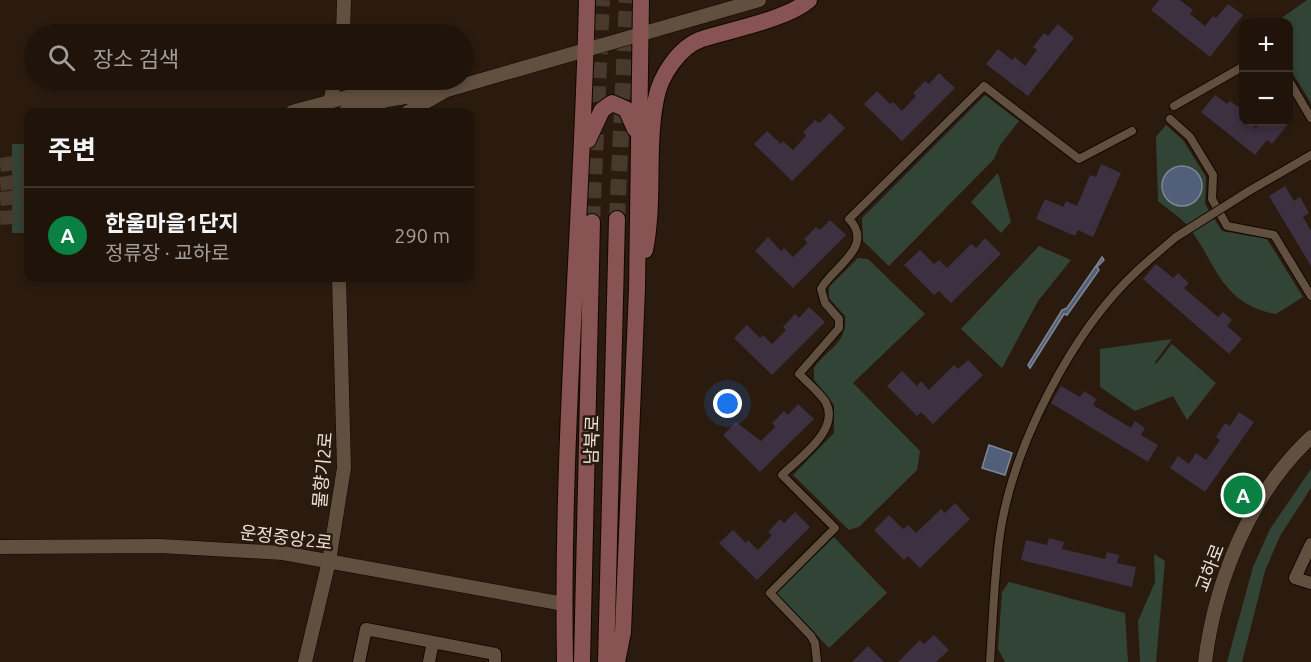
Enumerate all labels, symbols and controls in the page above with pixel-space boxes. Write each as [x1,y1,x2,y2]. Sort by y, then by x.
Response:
map controls [1239,18,1293,126]
button: + [1239,18,1293,72]
search box [24,24,474,90]
icon: search [45,41,78,74]
text: 장소 검색 [93,46,179,71]
button: − [1239,72,1293,126]
text: 주변 [48,135,96,164]
text: 한울마을1단지 [105,210,239,235]
text: A [60,224,75,247]
text: 290 m [394,224,450,247]
text: 정류장 · 교하로 [105,241,229,264]
your location [713,389,742,418]
street label: 남북로 [580,415,602,465]
street label: 물향기2로 [309,431,335,509]
pin: A [1224,472,1262,518]
street label: 운정중앙2로 [239,521,333,553]
street label: 교하로 [1191,541,1227,594]

